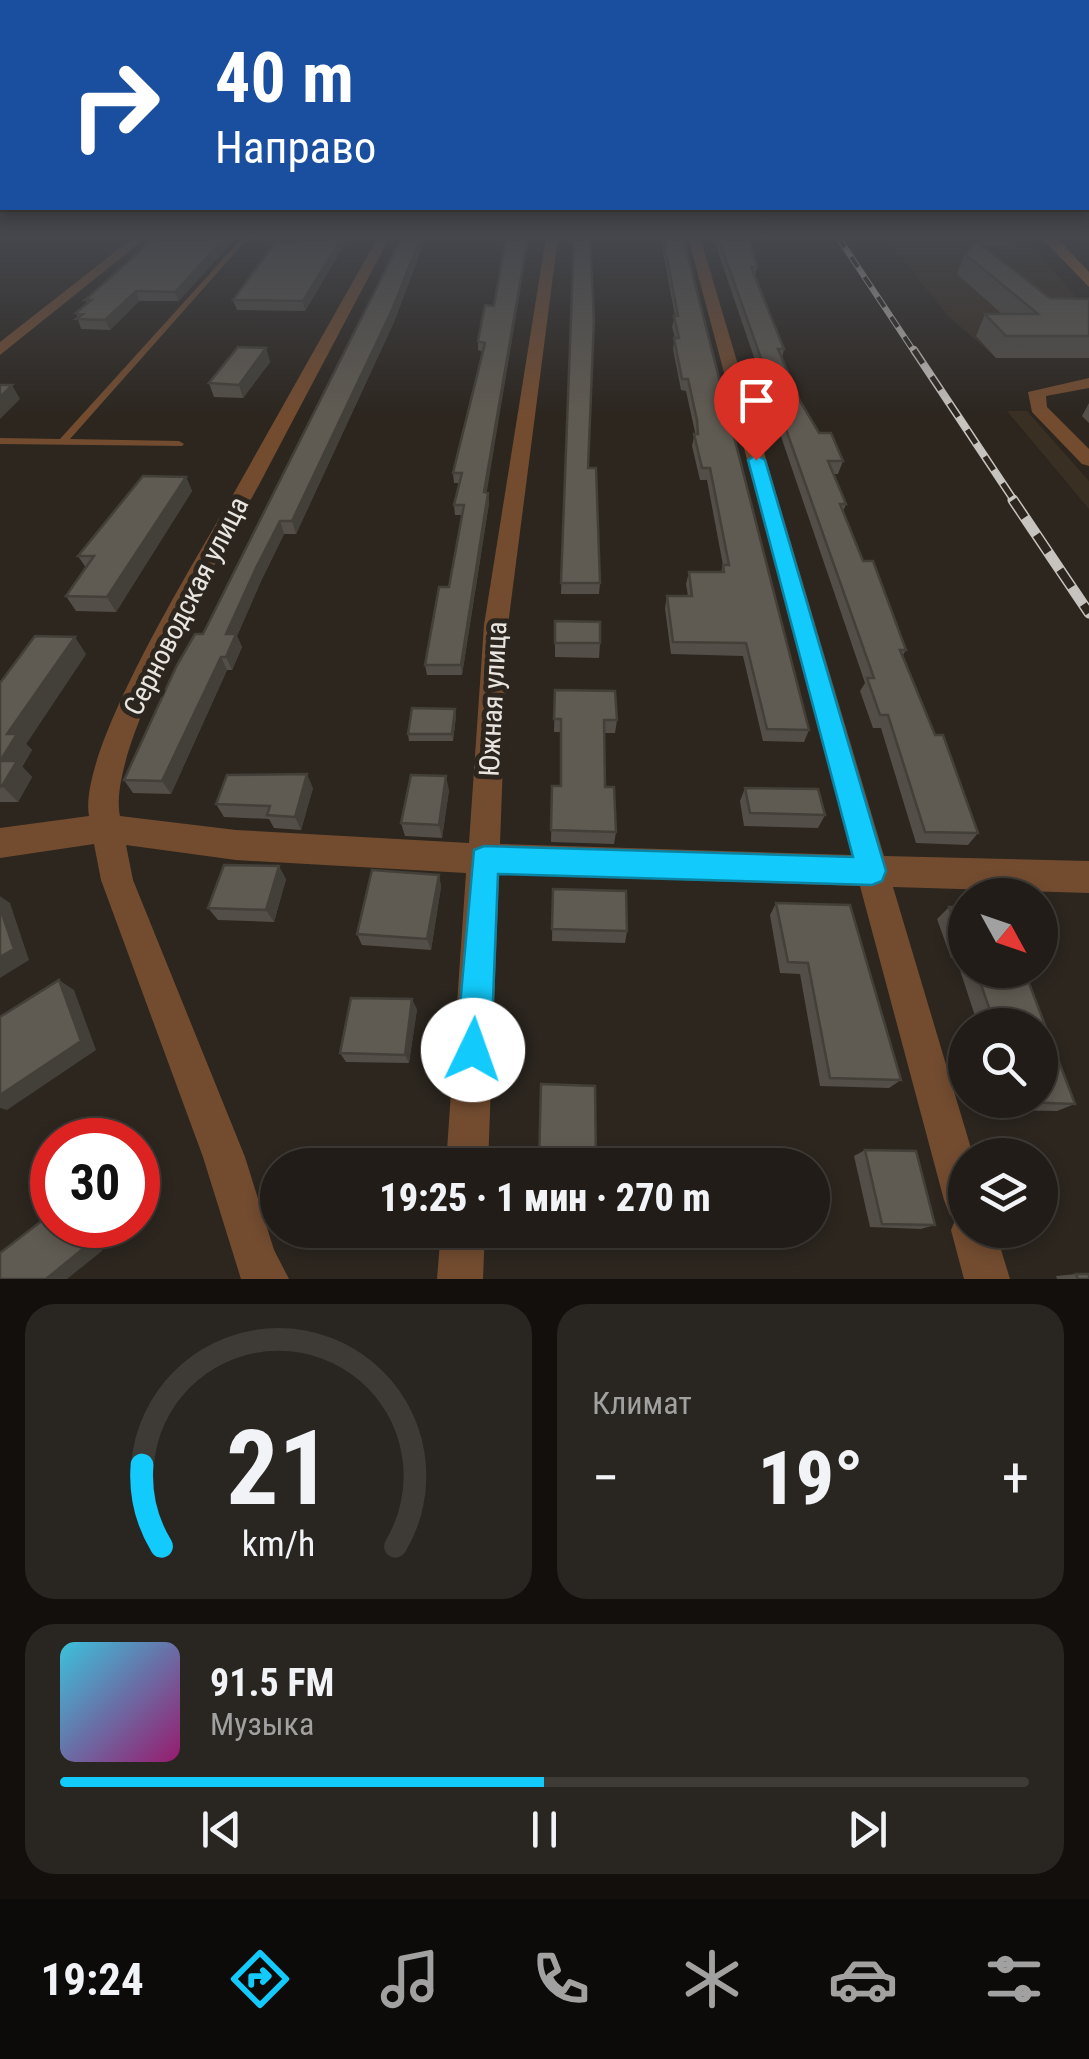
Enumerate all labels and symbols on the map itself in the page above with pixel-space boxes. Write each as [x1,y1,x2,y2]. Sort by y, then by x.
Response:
pin [714,358,799,461]
street label: Серноводская улица [117,491,255,721]
street label: Южная улица [472,621,514,777]
north arrow [948,878,1058,988]
position arrow [421,998,525,1102]
speed limit sign: 30 [30,1118,160,1248]

